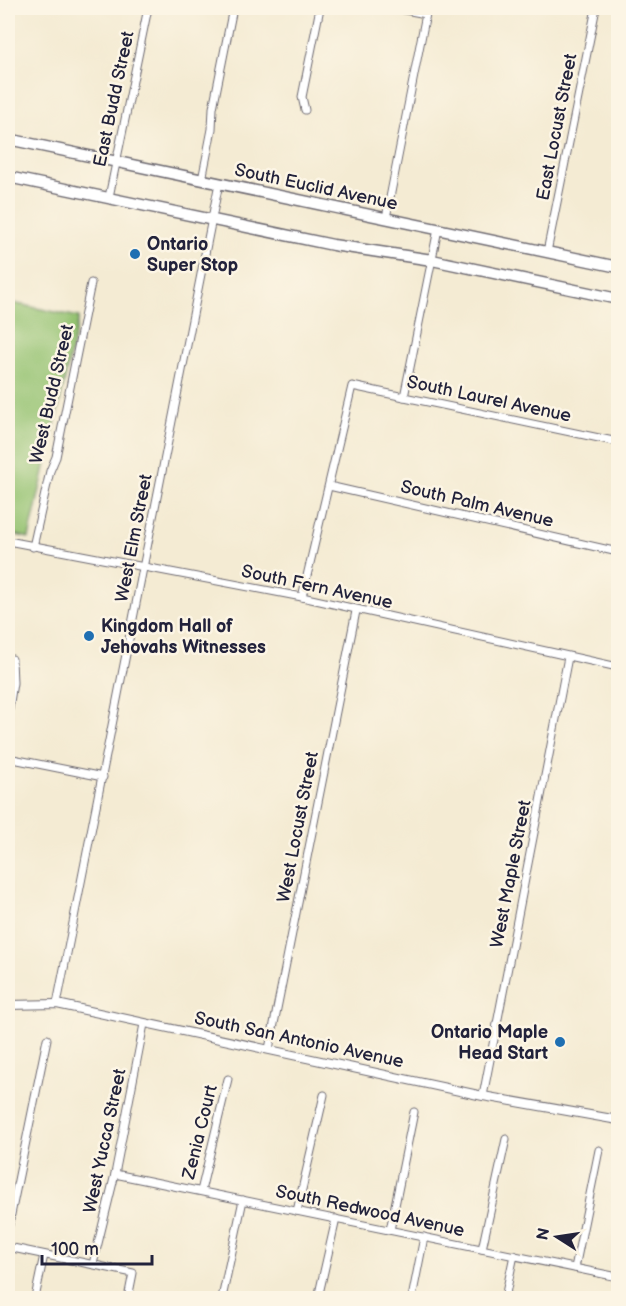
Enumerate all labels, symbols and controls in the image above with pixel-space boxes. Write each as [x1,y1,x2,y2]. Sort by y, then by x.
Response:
street label: East Budd Street [89,29,139,169]
street label: East Locust Street [532,51,582,202]
street label: South Euclid Avenue [233,159,400,215]
place label: Ontario Super Stop [147,234,238,276]
marker: Ontario Super Stop [128,247,142,261]
street label: West Budd Street [26,322,78,466]
street label: South Laurel Avenue [405,371,573,427]
street label: West Elm Street [111,472,157,604]
street label: South Palm Avenue [399,476,556,532]
street label: South Fern Avenue [239,561,395,613]
place label: Kingdom Hall of Jehovahs Witnesses [101,616,266,658]
marker: Kingdom Hall of Jehovahs Witnesses [82,629,96,643]
street label: West Locust Street [273,749,323,904]
street label: West Maple Street [486,798,536,950]
street label: South San Antonio Avenue [193,1008,406,1073]
place label: Ontario Maple Head Start [431,1022,548,1064]
marker: Ontario Maple Head Start [553,1035,567,1049]
street label: West Yucca Street [79,1066,131,1215]
street label: Zenia Court [178,1082,222,1182]
street label: South Redwood Avenue [274,1181,467,1241]
north arrow [527,1207,587,1267]
text: N [533,1226,554,1242]
scale bar [42,1228,152,1266]
text: 100 m [51,1239,99,1260]

